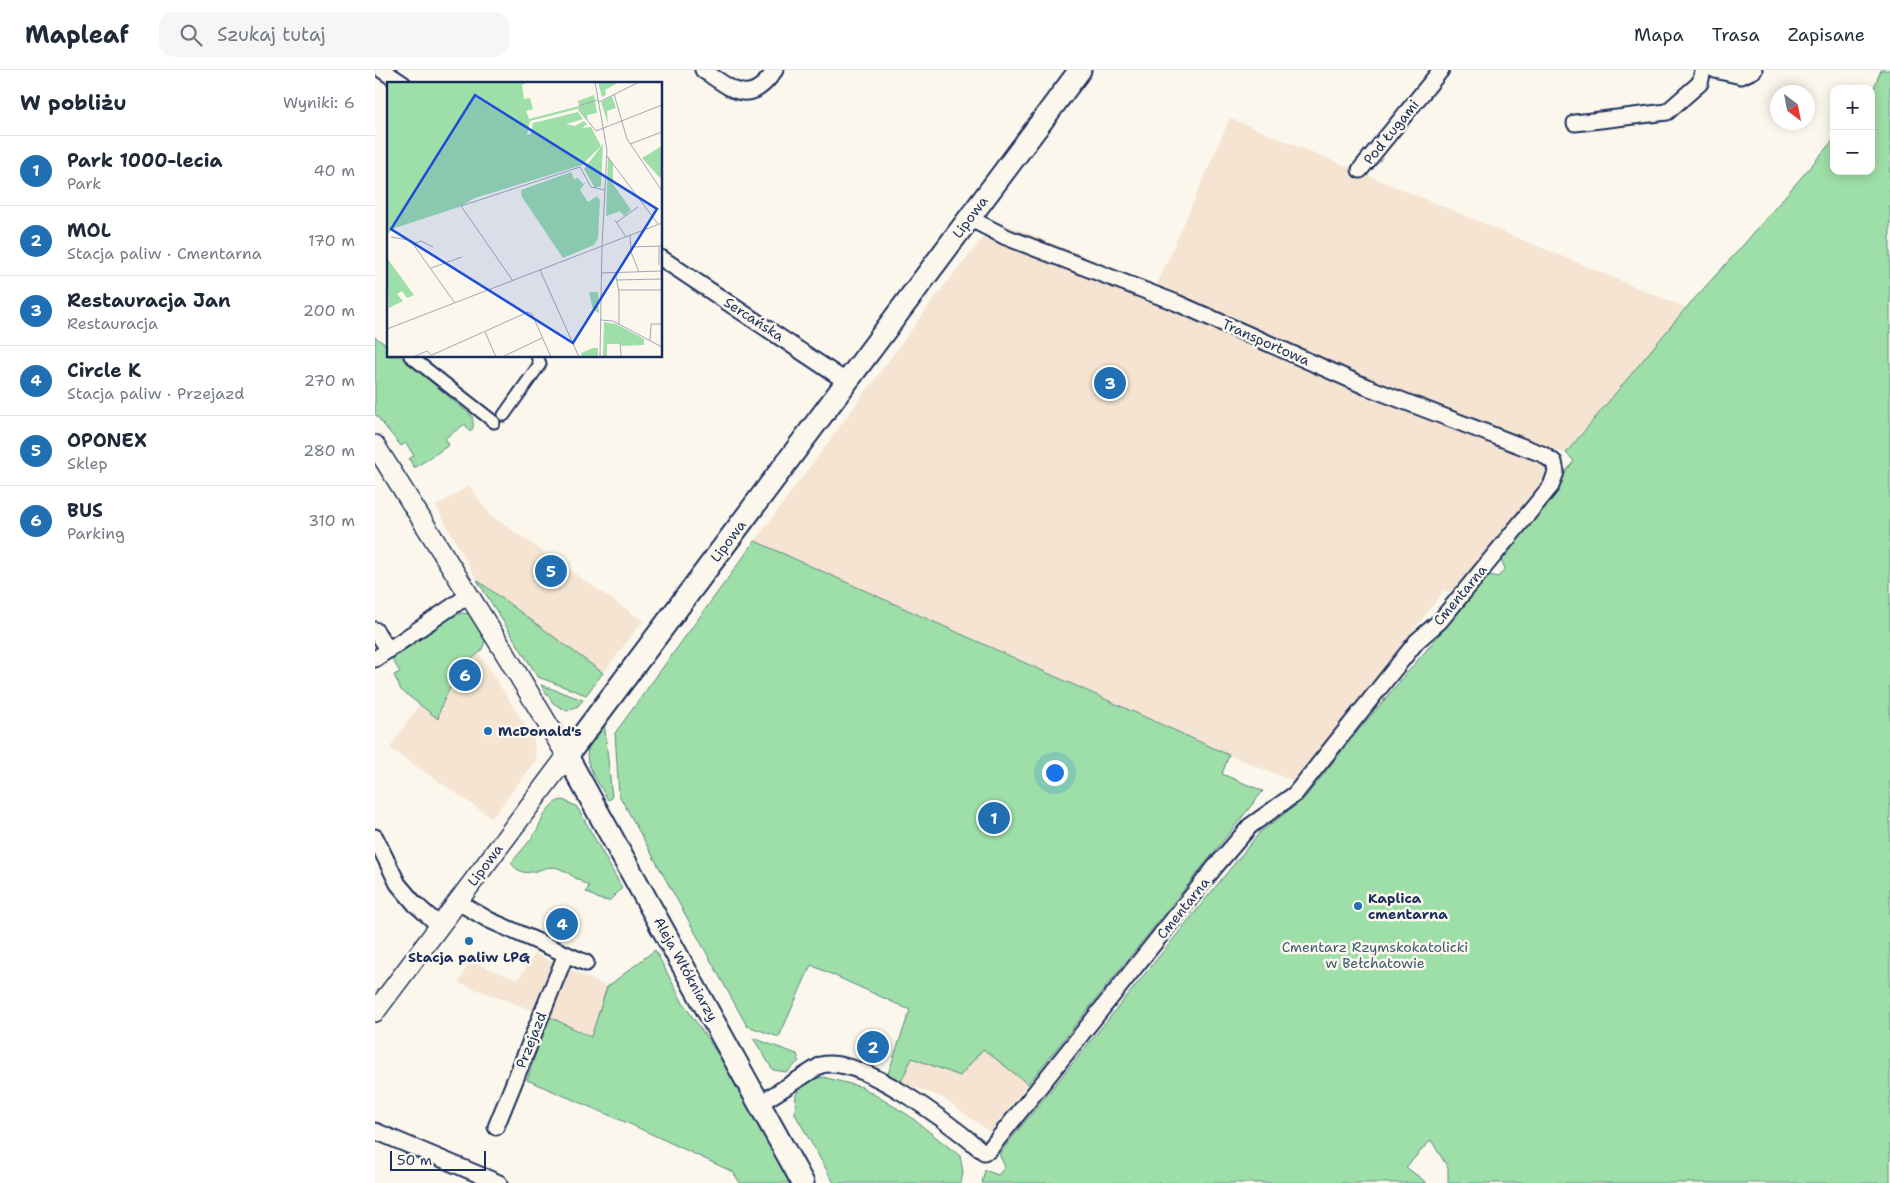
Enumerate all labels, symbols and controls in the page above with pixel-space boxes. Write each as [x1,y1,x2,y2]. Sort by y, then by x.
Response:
search box [159,12,509,57]
text: Mapleaf [25,19,129,51]
icon: search [177,21,205,49]
text: Szukaj tutaj [217,22,326,47]
text: Mapa [1634,23,1684,47]
text: Trasa [1712,23,1760,47]
text: Zapisane [1788,23,1865,47]
inset map [387,82,663,358]
north arrow [1770,85,1815,130]
map controls [1830,85,1875,175]
button: + [1830,85,1875,130]
text: W pobliżu [20,89,127,117]
text: Wyniki: 6 [283,92,355,113]
street label: Pod Ługami [1359,96,1423,168]
button: − [1830,130,1875,175]
text: Park 1000-lecia [67,148,223,173]
text: 1 [32,160,40,181]
text: 40 m [313,160,355,181]
text: Park [67,173,101,194]
street label: Lipowa [948,192,992,242]
text: MOL [67,218,111,243]
text: 2 [30,230,42,251]
text: 170 m [308,230,355,251]
text: Stacja paliw · Cmentarna [67,243,262,264]
text: Restauracja Jan [67,288,231,313]
street label: Sercańska [721,293,788,345]
text: 3 [30,300,42,321]
text: 200 m [303,300,355,321]
text: Restauracja [67,313,158,334]
street label: Transportowa [1219,315,1313,369]
text: Circle K [67,358,141,383]
pin: 3 [1094,364,1126,402]
text: 4 [30,370,42,391]
text: 270 m [304,370,355,391]
text: Stacja paliw · Przejazd [67,383,244,404]
text: OPONEX [67,428,147,453]
text: 5 [31,440,41,461]
text: 280 m [303,440,355,461]
text: Sklep [67,453,107,474]
text: BUS [67,498,103,523]
text: 6 [30,510,42,531]
text: 310 m [308,510,355,531]
street label: Lipowa [706,516,750,566]
text: Parking [67,523,125,544]
pin: 5 [535,552,567,590]
street label: Cmentarna [1429,561,1491,629]
pin: 6 [449,656,481,694]
place label: McDonald's [498,722,582,740]
marker: McDonald's [482,725,494,737]
your location [1042,760,1068,786]
pin: 1 [978,799,1010,837]
street label: Lipowa [463,840,507,890]
street label: Cmentarna [1153,873,1213,942]
place label: Kaplica cmentarna [1368,889,1448,923]
marker: Kaplica cmentarna [1352,900,1364,912]
pin: 4 [546,905,578,943]
street label: Aleja Włókniarzy [650,914,722,1024]
marker: Stacja paliw LPG [463,935,475,947]
park label: Cmentarz Rzymskokatolicki w Bełchatowie [1282,938,1468,972]
place label: Stacja paliw LPG [408,948,530,966]
street label: Przejazd [512,1009,550,1071]
pin: 2 [857,1028,889,1066]
scale bar [390,1148,486,1171]
text: 50 m [397,1151,432,1169]

